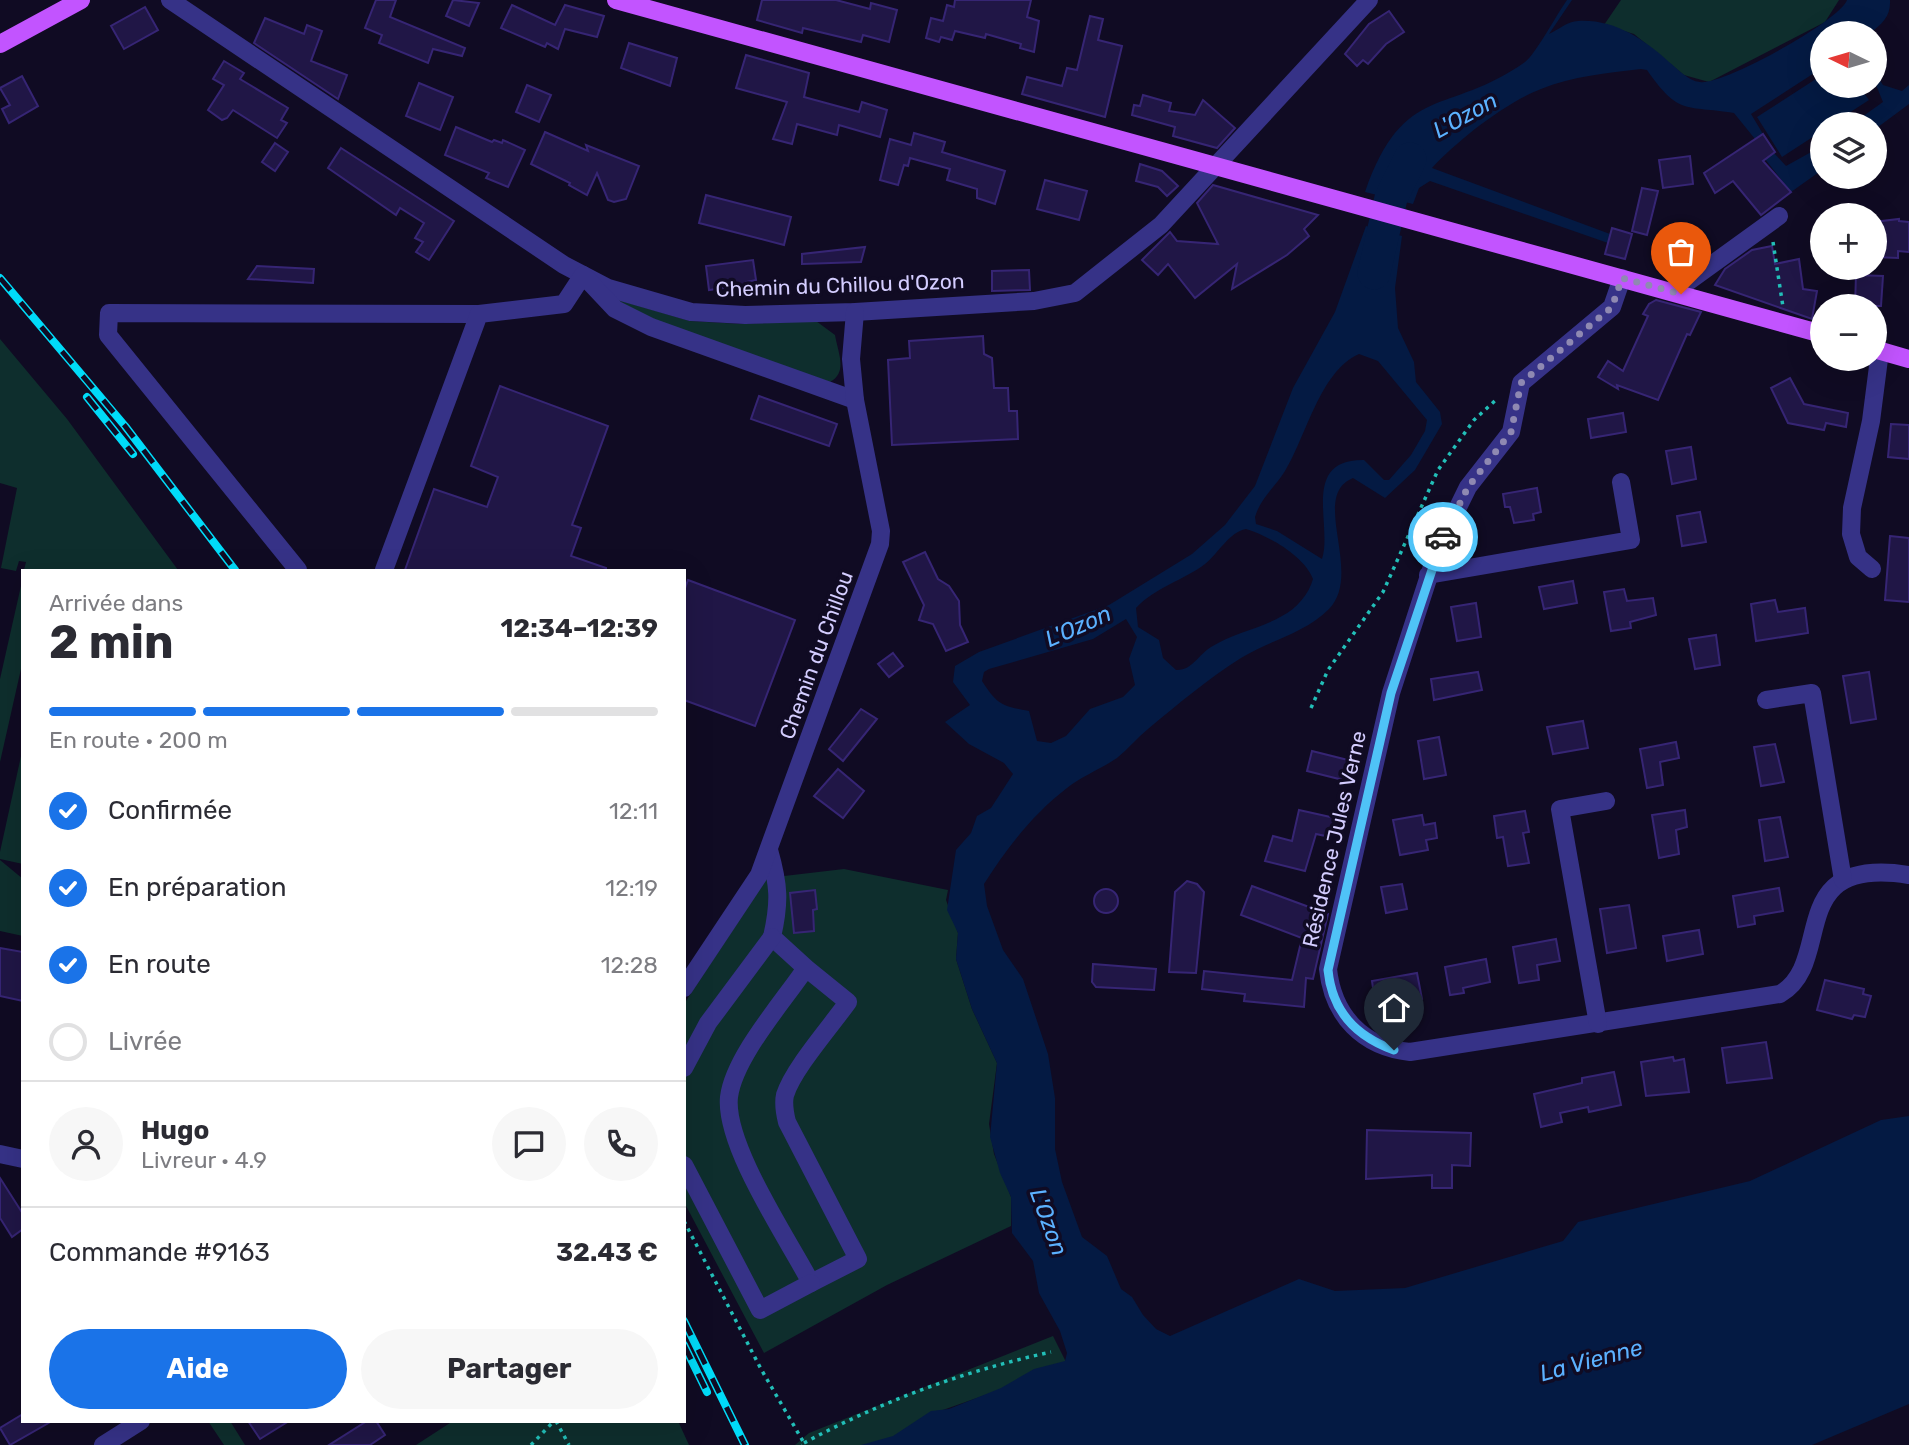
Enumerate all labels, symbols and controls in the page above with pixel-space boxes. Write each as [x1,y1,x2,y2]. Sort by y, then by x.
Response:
north arrow [1810,21,1886,98]
map controls [1810,21,1887,371]
water label: L'Ozon [1428,86,1502,144]
button: layers [1810,112,1887,189]
button: + [1810,203,1887,280]
pin [1651,222,1711,294]
icon: bag [1662,233,1700,271]
street label: Chemin du Chillou d'Ozon [715,268,965,302]
button: − [1810,294,1887,371]
courier [1408,502,1478,572]
icon: car [1424,518,1462,556]
street label: Chemin du Chillou [774,567,858,743]
text: Arrivée dans [49,589,183,617]
water label: L'Ozon [1041,599,1115,653]
text: 12:34–12:39 [500,613,658,644]
text: 2 min [49,615,174,670]
text: En route · 200 m [49,726,228,754]
street label: Résidence Jules Verne [1297,728,1371,950]
icon: check [49,792,87,830]
text: Confirmée [108,795,232,826]
text: 12:11 [609,797,658,825]
icon: check [49,869,87,907]
text: En préparation [108,872,286,903]
text: 12:19 [605,874,658,902]
icon: check [49,946,87,984]
text: En route [108,949,211,980]
text: 12:28 [601,951,658,979]
pin [1364,978,1424,1050]
icon: home [1375,989,1413,1027]
text: Livrée [108,1026,182,1057]
button: person [49,1107,123,1181]
button: chat [492,1107,566,1181]
button: phone [584,1107,658,1181]
text: Hugo [141,1115,209,1146]
text: Livreur · 4.9 [141,1146,267,1174]
water label: L'Ozon [1024,1185,1074,1259]
text: Commande #9163 [49,1237,270,1268]
text: 32.43 € [556,1237,658,1268]
button: Aide [49,1329,347,1409]
button: Partager [361,1329,658,1409]
water label: La Vienne [1536,1333,1646,1387]

